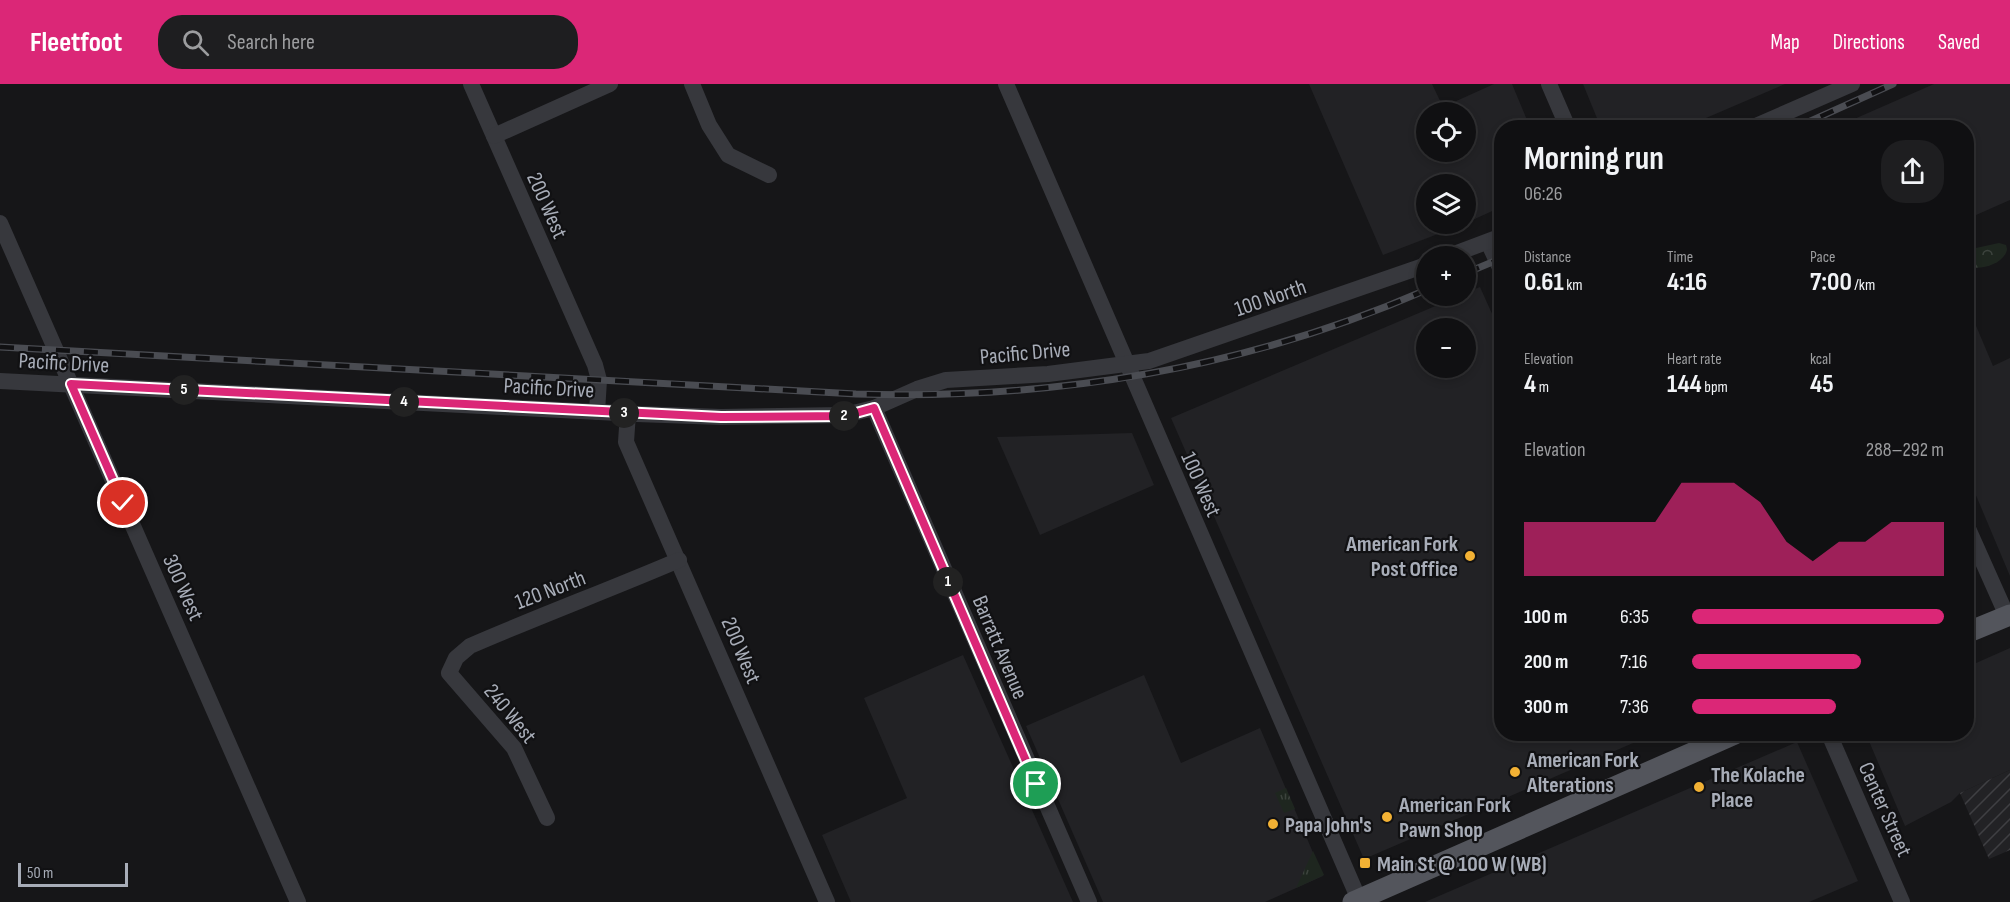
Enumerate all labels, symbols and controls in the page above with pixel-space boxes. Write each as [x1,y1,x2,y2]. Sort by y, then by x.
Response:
search box [158,15,578,69]
text: Fleetfoot [30,26,122,59]
icon: search [179,26,212,59]
text: Search here [227,29,315,56]
text: Map [1770,30,1800,55]
text: Directions [1833,30,1905,55]
text: Saved [1938,30,1980,55]
map controls [1416,102,1476,378]
button: locate [1416,102,1476,162]
text: Morning run [1524,139,1664,179]
button: share [1881,140,1944,203]
street label: 200 West [520,168,573,243]
button: layers [1416,174,1476,234]
text: 06:26 [1524,182,1562,206]
button: + [1416,246,1476,306]
text: Distance [1524,248,1571,267]
text: Time [1667,248,1693,267]
text: Pace [1810,248,1835,267]
text: 0.61 [1524,267,1564,298]
text: 4:16 [1667,267,1707,298]
text: 7:00 [1810,267,1852,298]
street label: 100 North [1231,274,1310,323]
text: km [1564,276,1583,295]
text: /km [1852,276,1875,295]
button: − [1416,318,1476,378]
street label: Pacific Drive [979,336,1071,371]
street label: Pacific Drive [18,348,110,379]
text: Elevation [1524,350,1573,369]
text: Heart rate [1667,350,1722,369]
text: kcal [1810,350,1831,369]
text: 4 [1524,369,1536,400]
text: 144 [1667,369,1702,400]
text: 45 [1810,369,1834,400]
street label: Pacific Drive [503,373,595,404]
pin: 5 [169,375,199,405]
text: m [1536,378,1549,397]
text: bpm [1702,378,1728,397]
text: 5 [180,380,188,399]
pin: 4 [389,387,419,417]
text: 4 [400,392,408,411]
pin: 3 [609,398,639,428]
pin: 2 [829,401,859,431]
text: 3 [620,403,628,422]
text: 2 [840,406,848,425]
text: Elevation [1524,438,1586,462]
text: 288–292 m [1866,438,1944,462]
street label: 100 West [1174,448,1227,522]
pin [97,477,148,528]
icon: check [106,486,139,519]
place label: American Fork Post Office [1345,531,1459,583]
marker: American Fork Post Office [1463,549,1477,563]
street label: 300 West [156,550,209,625]
street label: 120 North [511,565,590,616]
pin: 1 [933,567,963,597]
text: 1 [945,572,951,591]
street label: Barratt Avenue [966,592,1033,703]
text: 100 m [1524,605,1567,629]
text: 6:35 [1620,605,1649,629]
street label: 200 West [715,613,767,688]
text: 200 m [1524,650,1568,674]
text: 7:16 [1620,650,1647,674]
street label: 240 West [478,679,542,749]
text: 300 m [1524,695,1568,719]
text: 7:36 [1620,695,1649,719]
place label: American Fork Alterations [1526,747,1639,799]
pin [1010,758,1061,809]
street label: Center Street [1852,758,1918,861]
place label: The Kolache Place [1711,762,1805,814]
marker: American Fork Alterations [1508,765,1522,779]
icon: arrive [1019,767,1052,800]
marker: The Kolache Place [1692,780,1706,794]
place label: American Fork Pawn Shop [1398,792,1511,844]
marker: American Fork Pawn Shop [1380,810,1394,824]
place label: Papa John's [1285,812,1372,839]
marker: Papa John's [1266,817,1280,831]
place label: Main St @ 100 W (WB) [1377,851,1547,878]
marker: Main St @ 100 W (WB) [1358,856,1372,870]
scale bar [18,860,128,888]
text: 50 m [27,864,53,883]

